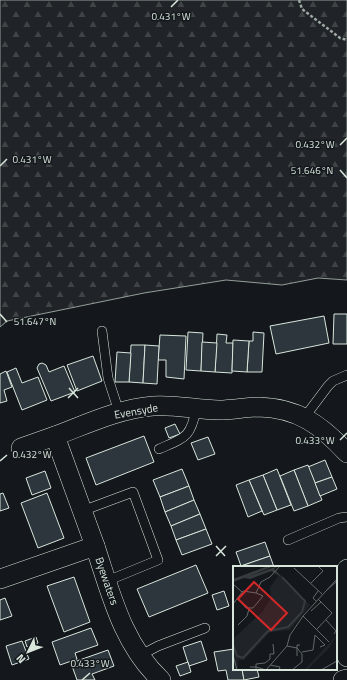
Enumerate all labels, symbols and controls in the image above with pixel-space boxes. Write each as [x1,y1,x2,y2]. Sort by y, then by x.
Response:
text: 0.431°W [151,9,191,24]
text: 0.432°W [295,137,335,152]
text: 0.431°W [12,152,52,167]
text: 51.646°N [291,163,333,178]
text: 51.647°N [14,314,56,329]
street label: Evensyde [113,399,160,423]
text: 0.433°W [295,433,335,448]
text: 0.432°W [12,447,52,462]
street label: Byewaters [91,555,123,607]
inset map [233,566,337,670]
north arrow [8,632,48,672]
text: N [12,651,29,667]
text: 0.433°W [70,656,110,671]

